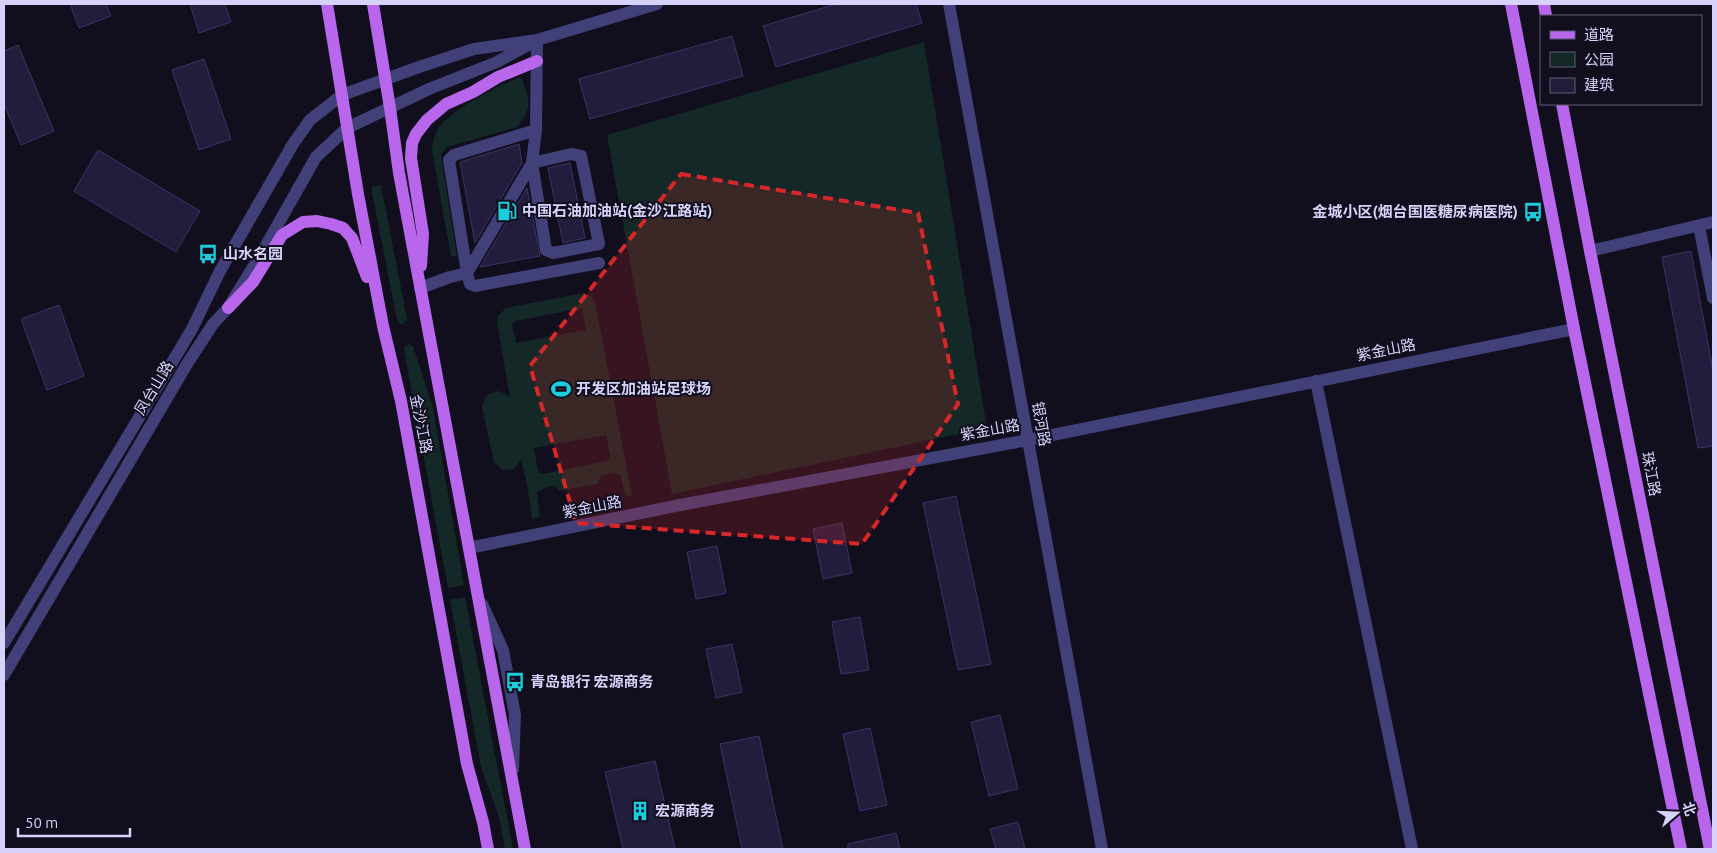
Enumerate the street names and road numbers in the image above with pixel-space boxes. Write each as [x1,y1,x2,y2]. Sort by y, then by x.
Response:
street label: 紫金山路 [1355,335,1417,364]
street label: 凤台山路 [131,358,176,418]
street label: 金沙江路 [407,393,436,455]
street label: 银河路 [1029,400,1054,448]
street label: 紫金山路 [959,416,1021,443]
street label: 珠江路 [1639,450,1664,498]
street label: 紫金山路 [561,492,623,521]

